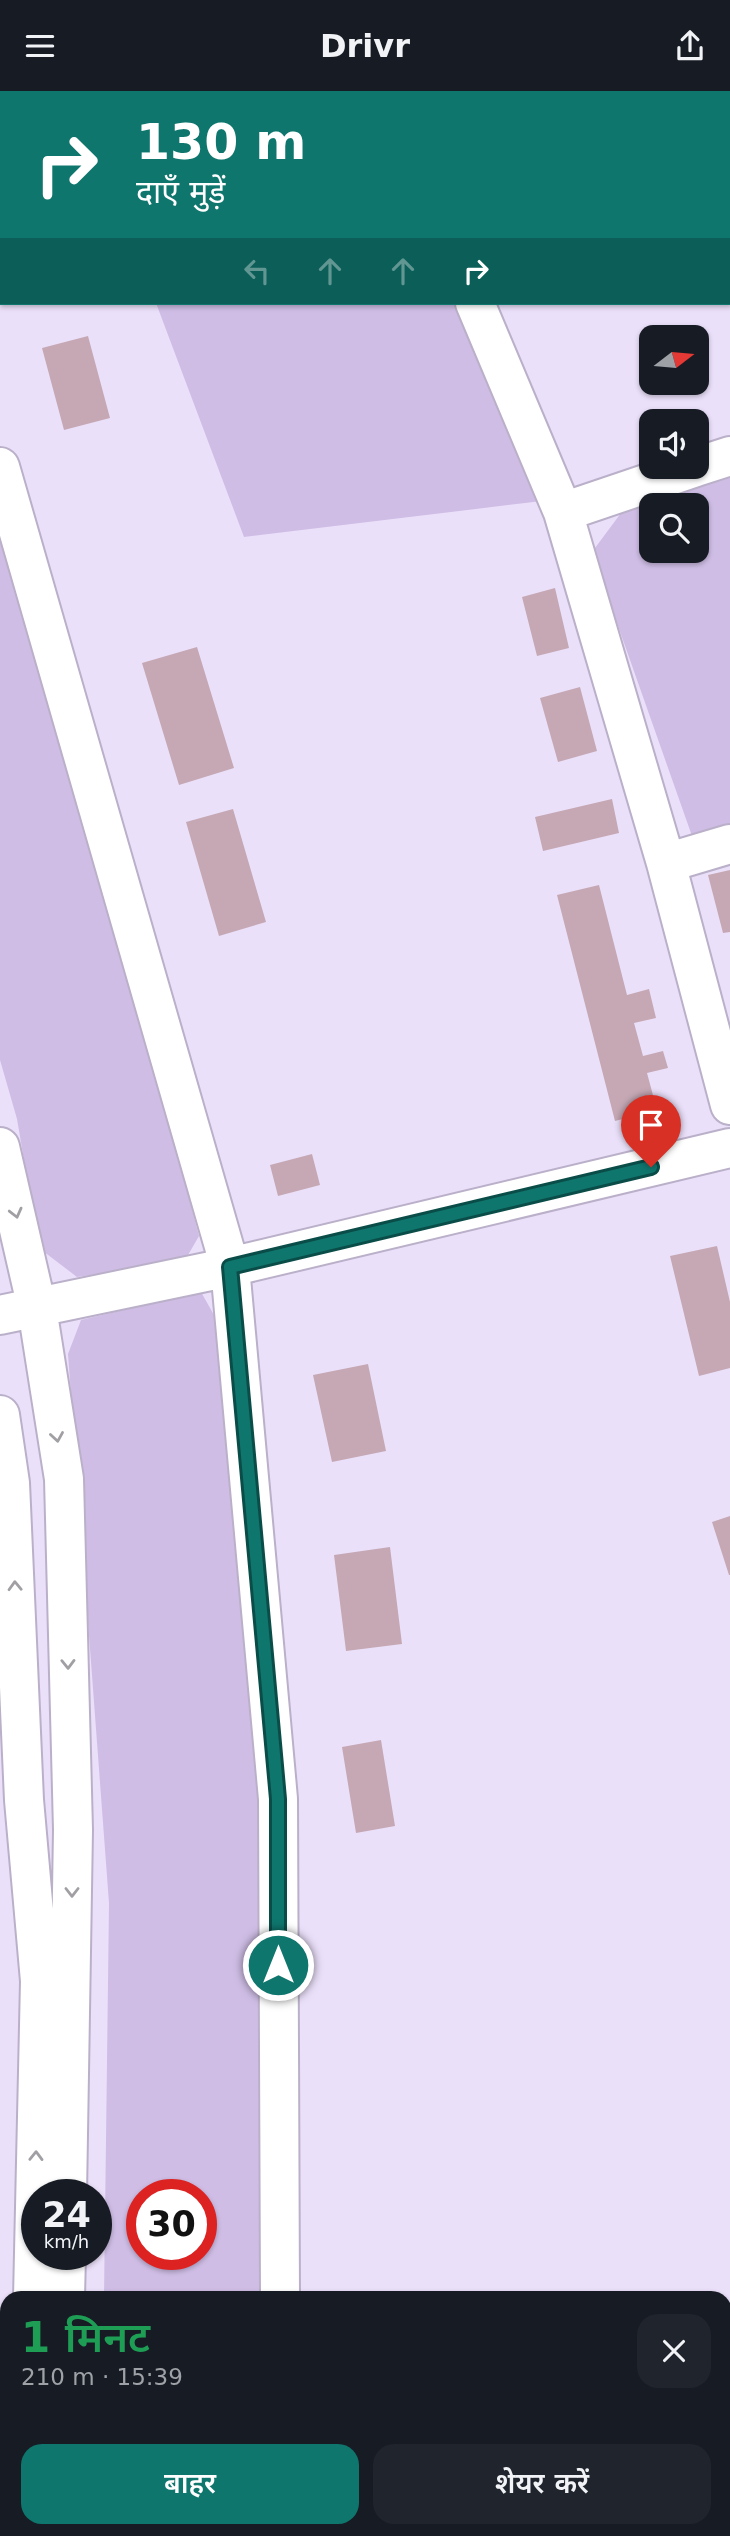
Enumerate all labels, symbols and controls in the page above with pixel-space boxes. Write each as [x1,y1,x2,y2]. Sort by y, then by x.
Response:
icon: menu [21,27,59,65]
text: Drivr [320,27,410,65]
icon: share [671,27,709,65]
text: 130 m [136,114,306,171]
icon: right [21,119,112,210]
text: दाएँ मुड़ें [136,173,225,211]
icon: left [238,252,276,290]
icon: ahead [311,252,349,290]
icon: ahead [384,252,422,290]
icon: right [457,252,495,290]
north arrow [639,325,709,395]
map controls [639,325,709,563]
button: sound [639,409,709,479]
button: search [639,493,709,563]
pin [621,1095,681,1167]
icon: arrive [632,1106,670,1144]
one-way arrow [8,1207,22,1219]
one-way arrow [49,1431,64,1443]
one-way arrow [7,1581,22,1592]
one-way arrow [60,1659,76,1670]
one-way arrow [64,1887,80,1897]
position arrow [241,1928,315,2002]
one-way arrow [28,2150,43,2161]
speed limit sign: 30 [126,2179,217,2270]
text: 24 [42,2195,91,2235]
text: km/h [44,2231,89,2252]
text: 1 मिनट [21,2313,150,2362]
button: close [637,2314,711,2388]
text: 210 m · 15:39 [21,2364,183,2390]
button: बाहर [21,2444,359,2524]
button: शेयर करें [373,2444,711,2524]

